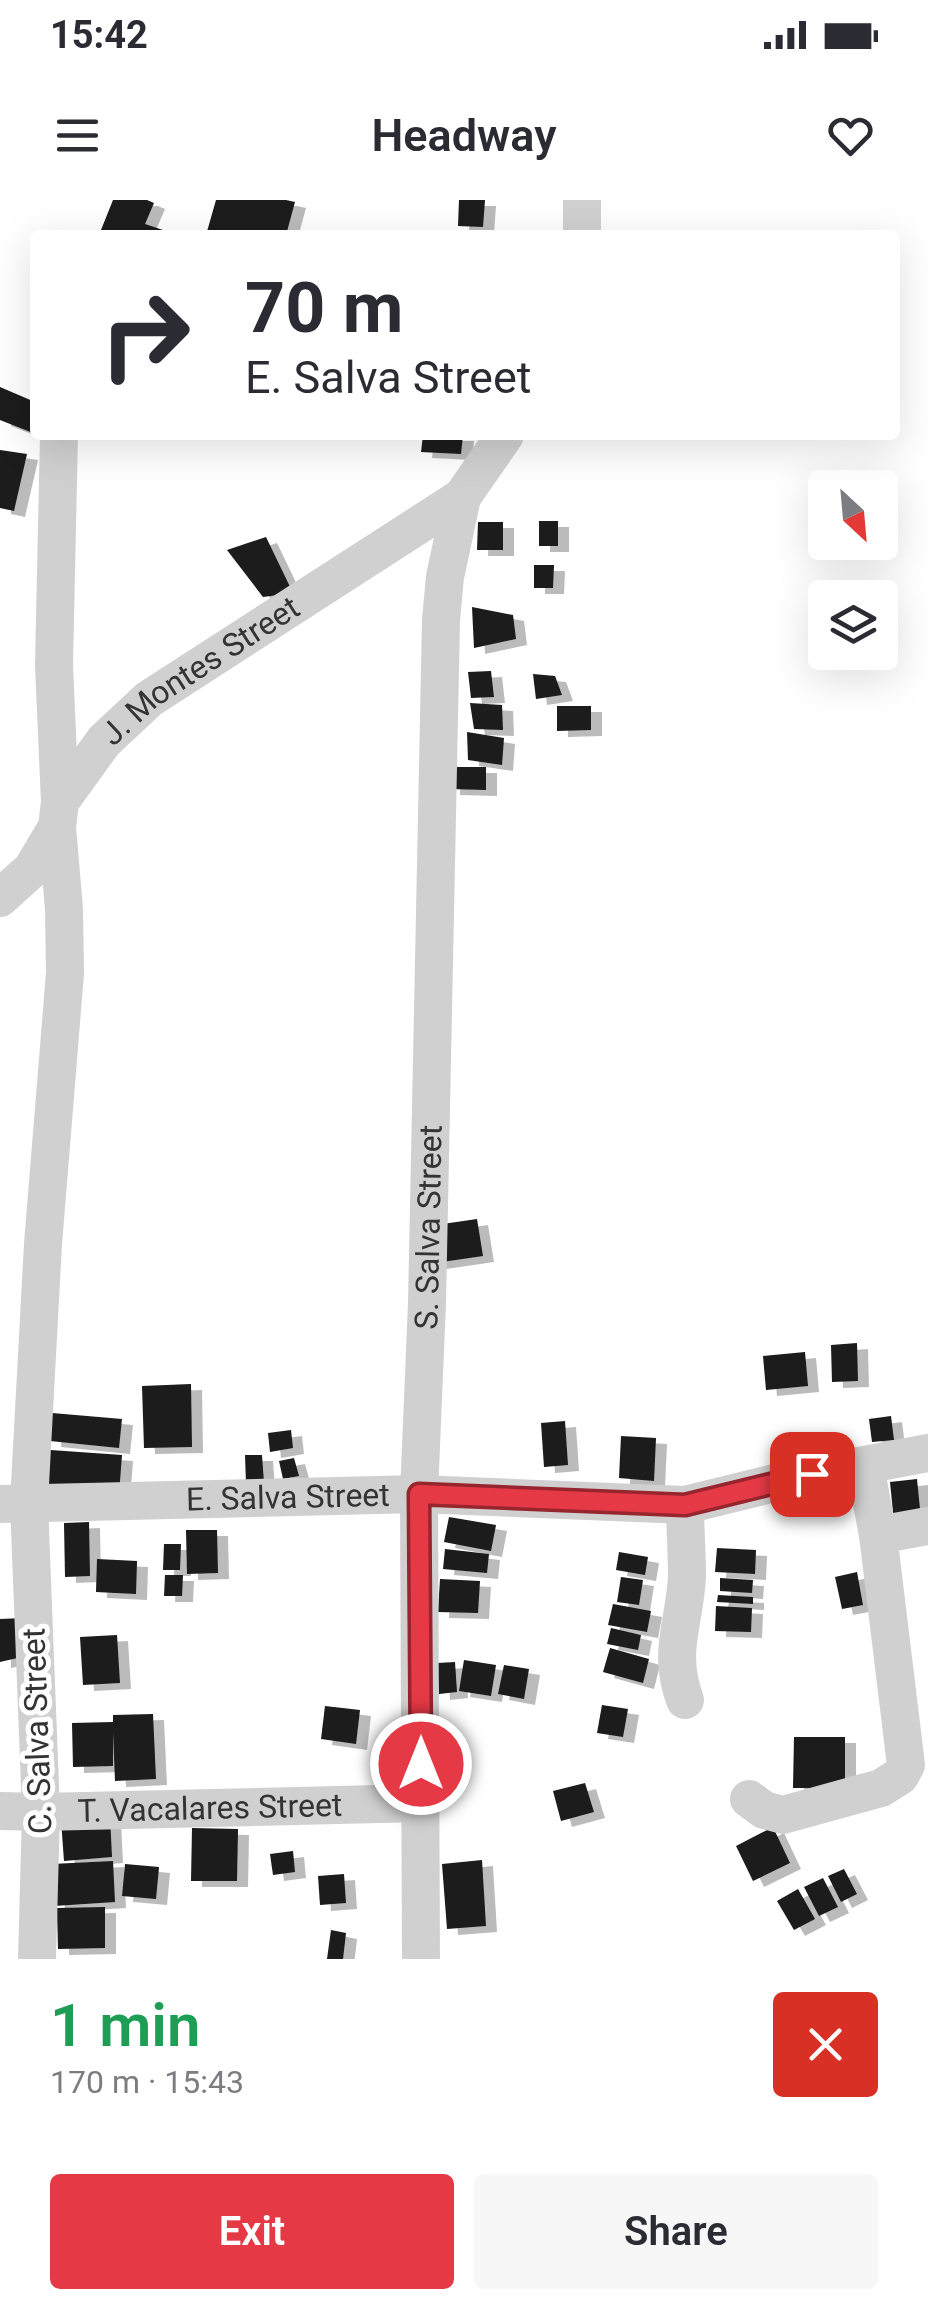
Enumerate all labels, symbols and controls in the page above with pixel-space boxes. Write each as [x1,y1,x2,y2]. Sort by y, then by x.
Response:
text: 15:42 [50,13,148,57]
icon: menu [50,108,105,163]
icon: heart [823,108,878,163]
text: Headway [372,109,557,162]
text: 70 m [245,267,403,349]
icon: right [80,270,210,400]
text: E. Salva Street [245,351,532,404]
north arrow [808,470,898,560]
map controls [808,470,898,670]
button: layers [808,580,898,670]
street label: J. Montes Street [93,588,306,753]
street label: S. Salva Street [407,1125,450,1330]
pin [770,1432,855,1517]
icon: arrive [785,1447,840,1502]
street label: E. Salva Street [186,1476,390,1519]
street label: C. Salva Street [14,1627,60,1835]
position arrow [369,1712,473,1816]
street label: T. Vacalares Street [77,1786,343,1830]
text: 1 min [50,1990,200,2061]
button: close [773,1992,878,2097]
text: 170 m · 15:43 [50,2063,244,2101]
button: Exit [50,2174,454,2289]
button: Share [474,2174,878,2289]

